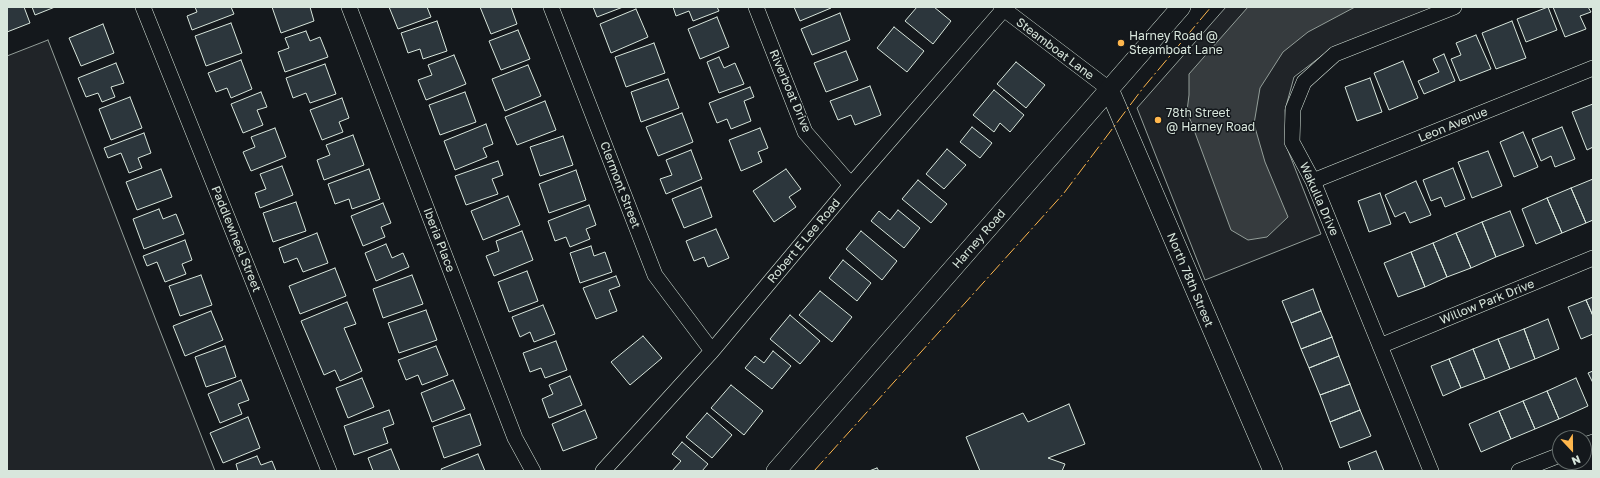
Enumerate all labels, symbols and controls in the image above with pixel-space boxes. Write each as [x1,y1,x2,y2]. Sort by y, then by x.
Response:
street label: Steamboat Lane [1013,15,1097,83]
place label: Harney Road @ Steamboat Lane [1129,29,1223,57]
marker: Harney Road @ Steamboat Lane [1116,38,1126,48]
street label: Riverboat Drive [766,48,814,134]
street label: Leon Avenue [1416,105,1490,145]
place label: 78th Street @ Harney Road [1166,106,1255,134]
marker: 78th Street @ Harney Road [1153,115,1163,125]
street label: Clermont Street [597,140,643,230]
street label: Wakulla Drive [1296,160,1342,238]
street label: Paddlewheel Street [208,184,264,294]
street label: Robert E Lee Road [765,196,843,286]
street label: Iberia Place [420,206,458,274]
street label: Harney Road [949,206,1009,272]
street label: North 78th Street [1164,231,1216,329]
street label: Willow Park Drive [1438,276,1536,328]
north arrow [1552,430,1592,470]
text: N [1570,453,1583,468]

